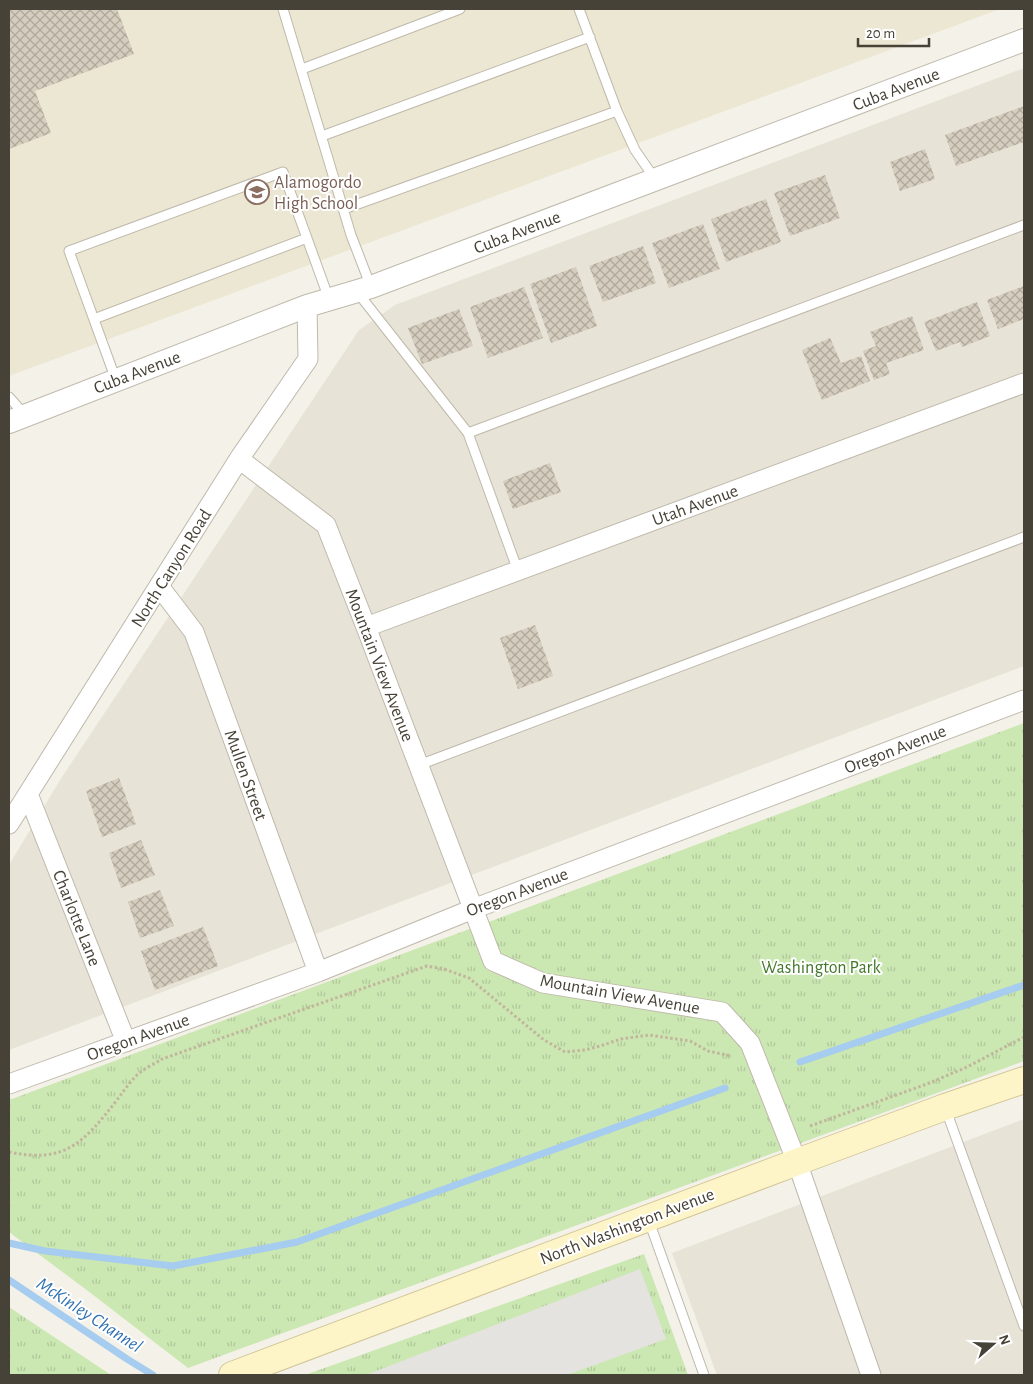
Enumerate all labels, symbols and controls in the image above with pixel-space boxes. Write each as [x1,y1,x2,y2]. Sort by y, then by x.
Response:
scale bar [858,15,929,47]
text: 20 m [866,26,895,41]
street label: Cuba Avenue [851,65,942,115]
place label: Alamogordo High School [274,174,362,213]
school or university icon: Alamogordo High School [244,179,270,205]
street label: Cuba Avenue [472,208,563,258]
street label: Cuba Avenue [92,348,183,398]
street label: Utah Avenue [650,482,741,530]
street label: North Canyon Road [128,506,215,631]
street label: Mountain View Avenue [342,586,417,744]
street label: Oregon Avenue [842,722,949,778]
street label: Mullen Street [220,728,270,823]
street label: Oregon Avenue [464,865,571,921]
street label: Charlotte Lane [49,868,103,969]
park label: Washington Park [761,959,881,977]
street label: Mountain View Avenue [538,972,701,1018]
street label: Oregon Avenue [85,1011,192,1065]
street label: North Washington Avenue [538,1185,717,1269]
water label: McKinley Channel [33,1274,146,1356]
north arrow [968,1319,1018,1369]
text: N [996,1333,1013,1347]

